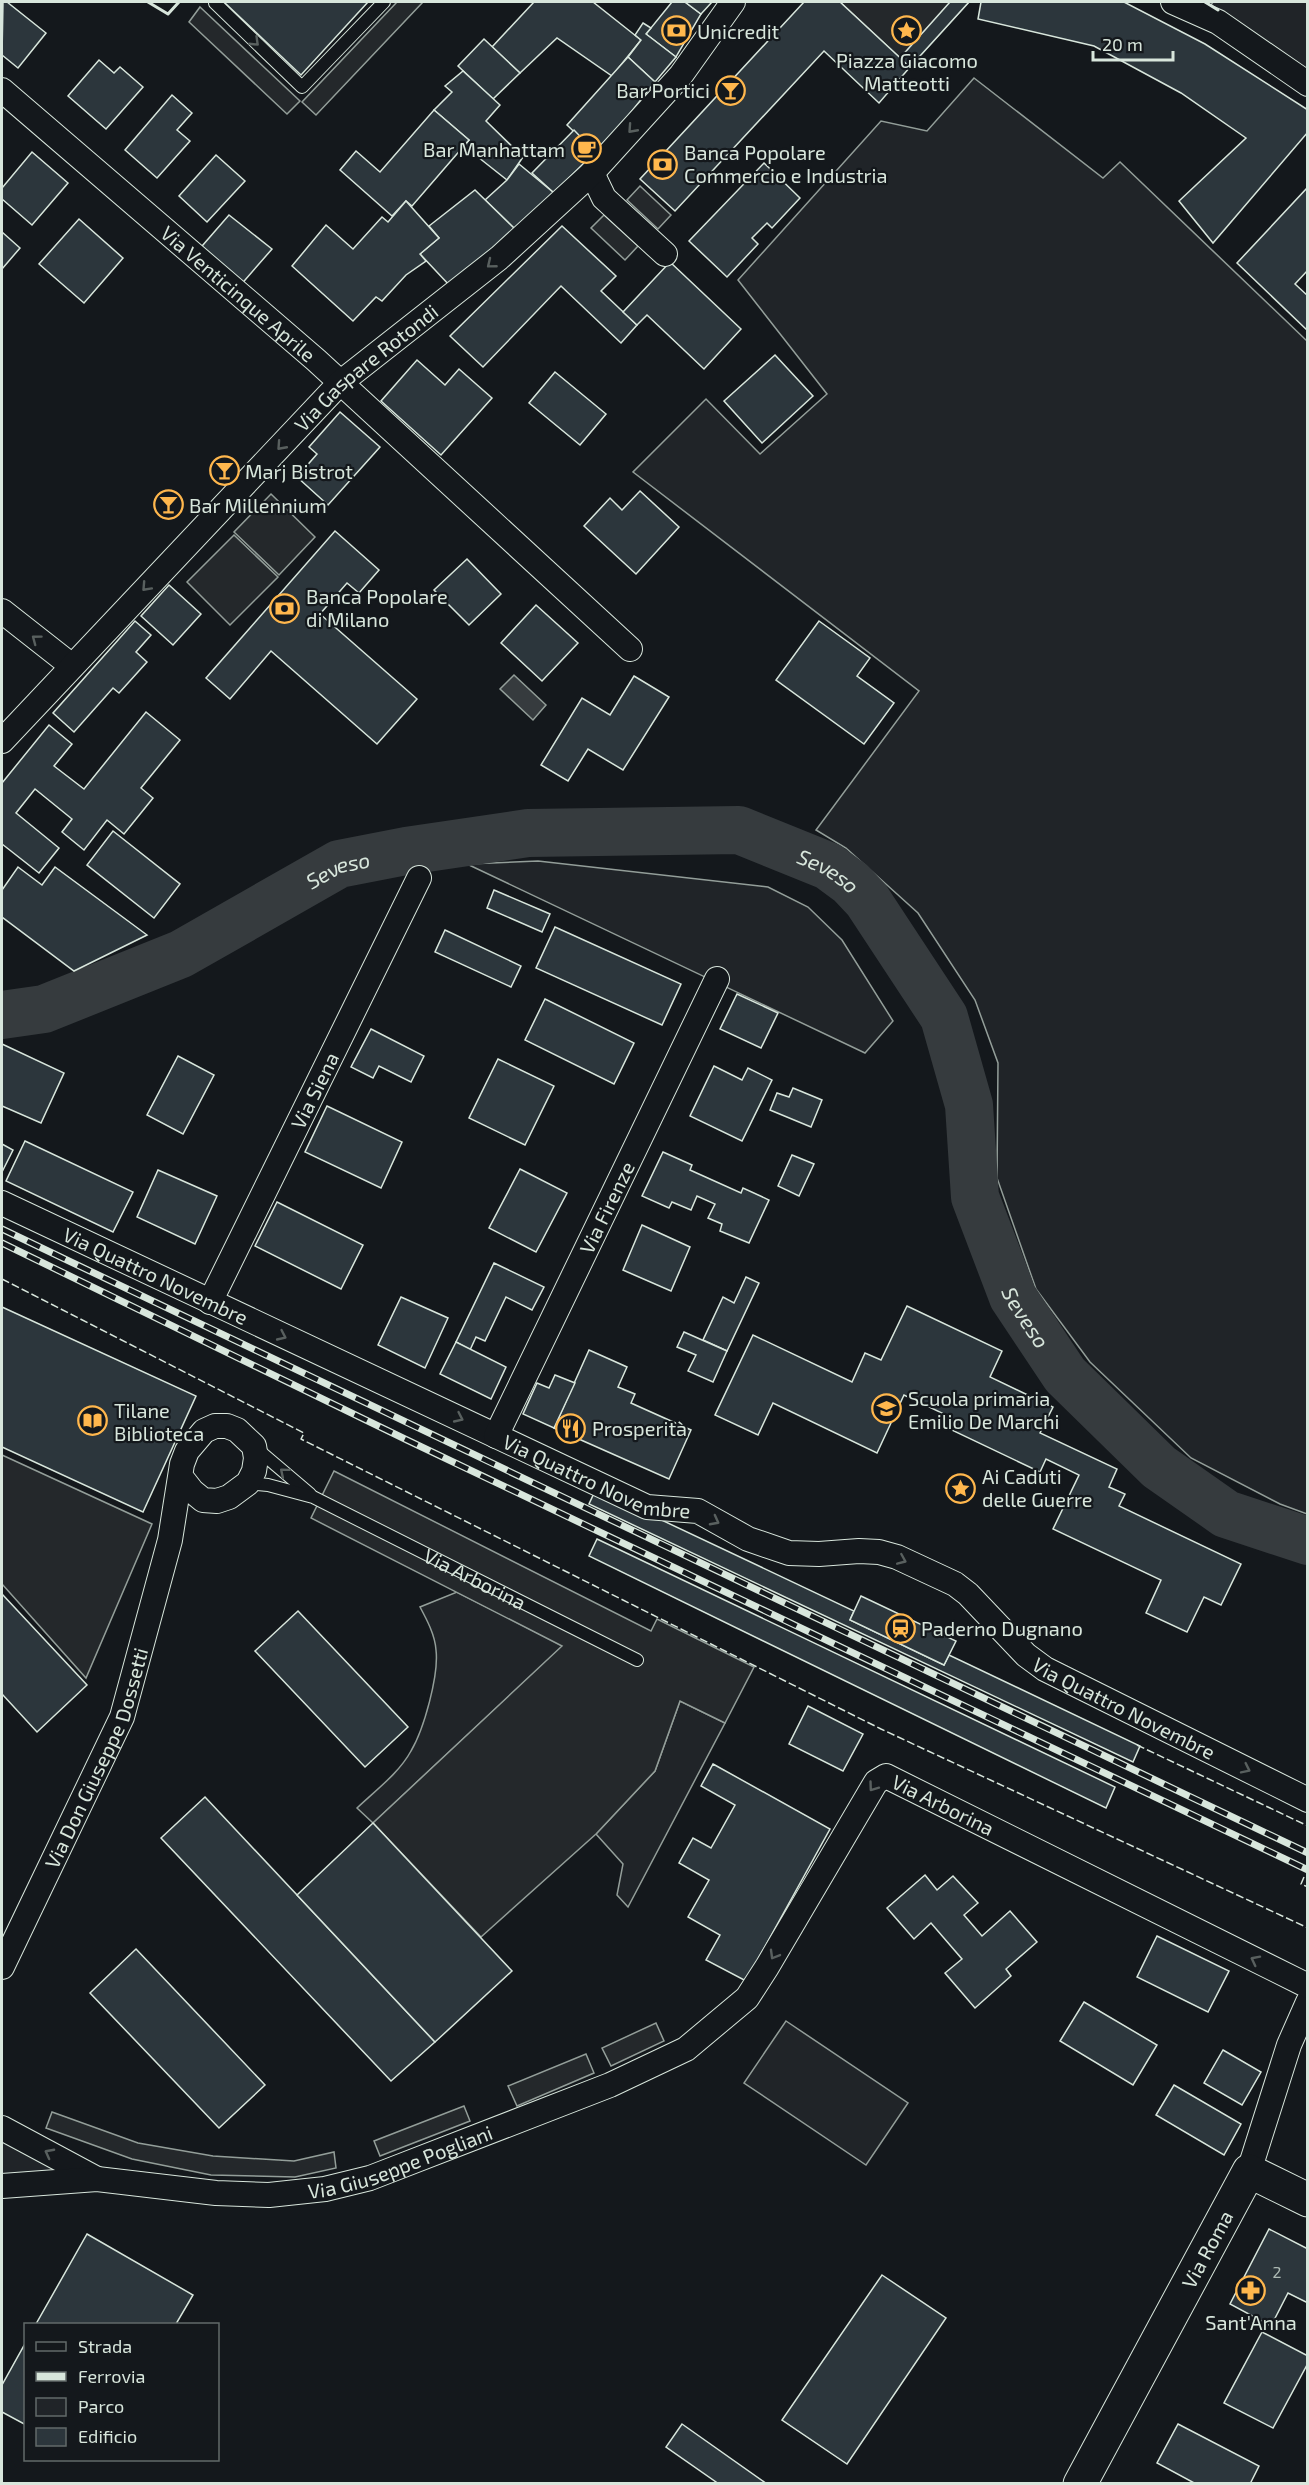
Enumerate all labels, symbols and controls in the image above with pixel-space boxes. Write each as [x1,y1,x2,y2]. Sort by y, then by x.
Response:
place icon: Piazza Giacomo Matteotti [891,14,923,46]
bank icon: Unicredit [660,15,692,47]
place label: Unicredit [697,19,780,43]
scale bar [1093,24,1172,62]
text: 20 m [1102,33,1143,55]
one-way arrow [249,35,259,46]
place label: Piazza Giacomo Matteotti [836,48,978,95]
bar icon: Bar Portici [715,74,747,106]
place label: Bar Portici [616,78,710,102]
one-way arrow [628,122,639,133]
cafe icon: Bar Manhattam [570,133,602,165]
place label: Bar Manhattam [423,137,565,161]
place label: Banca Popolare Commercio e Industria [684,140,888,187]
bank icon: Banca Popolare Commercio e Industria [647,148,679,180]
street label: Via Venticinque Aprile [156,220,321,366]
one-way arrow [487,257,498,268]
street label: Via Gaspare Rotondi [289,299,442,436]
one-way arrow [277,440,288,450]
bar icon: Marj Bistrot [208,455,240,487]
place label: Marj Bistrot [245,459,353,483]
bar icon: Bar Millennium [152,489,184,521]
place label: Bar Millennium [189,493,327,517]
one-way arrow [143,580,154,591]
place label: Banca Popolare di Milano [306,584,448,631]
bank icon: Banca Popolare di Milano [269,592,301,624]
one-way arrow [32,636,43,647]
water label: Seveso [794,843,866,897]
water label: Seveso [301,846,372,893]
street label: Via Siena [285,1048,343,1132]
street label: Via Firenze [574,1157,639,1257]
street label: Via Quattro Novembre [60,1222,252,1329]
water label: Seveso [998,1283,1055,1352]
one-way arrow [276,1328,287,1340]
place label: Scuola primaria Emilio De Marchi [908,1386,1060,1433]
school or university icon: Scuola primaria Emilio De Marchi [871,1393,903,1425]
place label: Tilane Biblioteca [114,1398,204,1445]
library icon: Tilane Biblioteca [77,1405,109,1437]
one-way arrow [452,1411,463,1423]
restaurant icon: Prosperità [555,1412,587,1444]
place label: Prosperità [592,1416,687,1440]
street label: Via Quattro Novembre [499,1429,691,1522]
place label: Ai Caduti delle Guerre [982,1464,1093,1511]
one-way arrow [280,1468,291,1479]
place icon: Ai Caduti delle Guerre [945,1472,977,1504]
one-way arrow [709,1513,720,1525]
street label: Via Arborina [420,1543,530,1614]
one-way arrow [895,1553,906,1565]
station icon: Paderno Dugnano [884,1612,916,1644]
place label: Paderno Dugnano [921,1616,1083,1640]
street label: Via Don Giuseppe Dossetti [39,1645,152,1872]
street label: Via Quattro Novembre [1028,1652,1219,1764]
one-way arrow [1239,1762,1250,1773]
street label: Via Arborina [888,1769,998,1840]
one-way arrow [870,1780,881,1791]
one-way arrow [770,1948,782,1959]
one-way arrow [1251,1956,1261,1967]
street label: Via Giuseppe Pogliani [307,2120,496,2203]
one-way arrow [45,2149,55,2160]
street label: Via Roma [1176,2206,1238,2292]
house number: 2 [1273,2262,1282,2281]
pharmacy icon: Sant'Anna [1235,2275,1267,2307]
place label: Sant'Anna [1205,2310,1297,2334]
legend [24,2323,219,2461]
text: Strada [78,2335,132,2357]
text: Ferrovia [78,2365,145,2387]
text: Parco [78,2395,124,2417]
text: Edificio [78,2425,137,2447]

